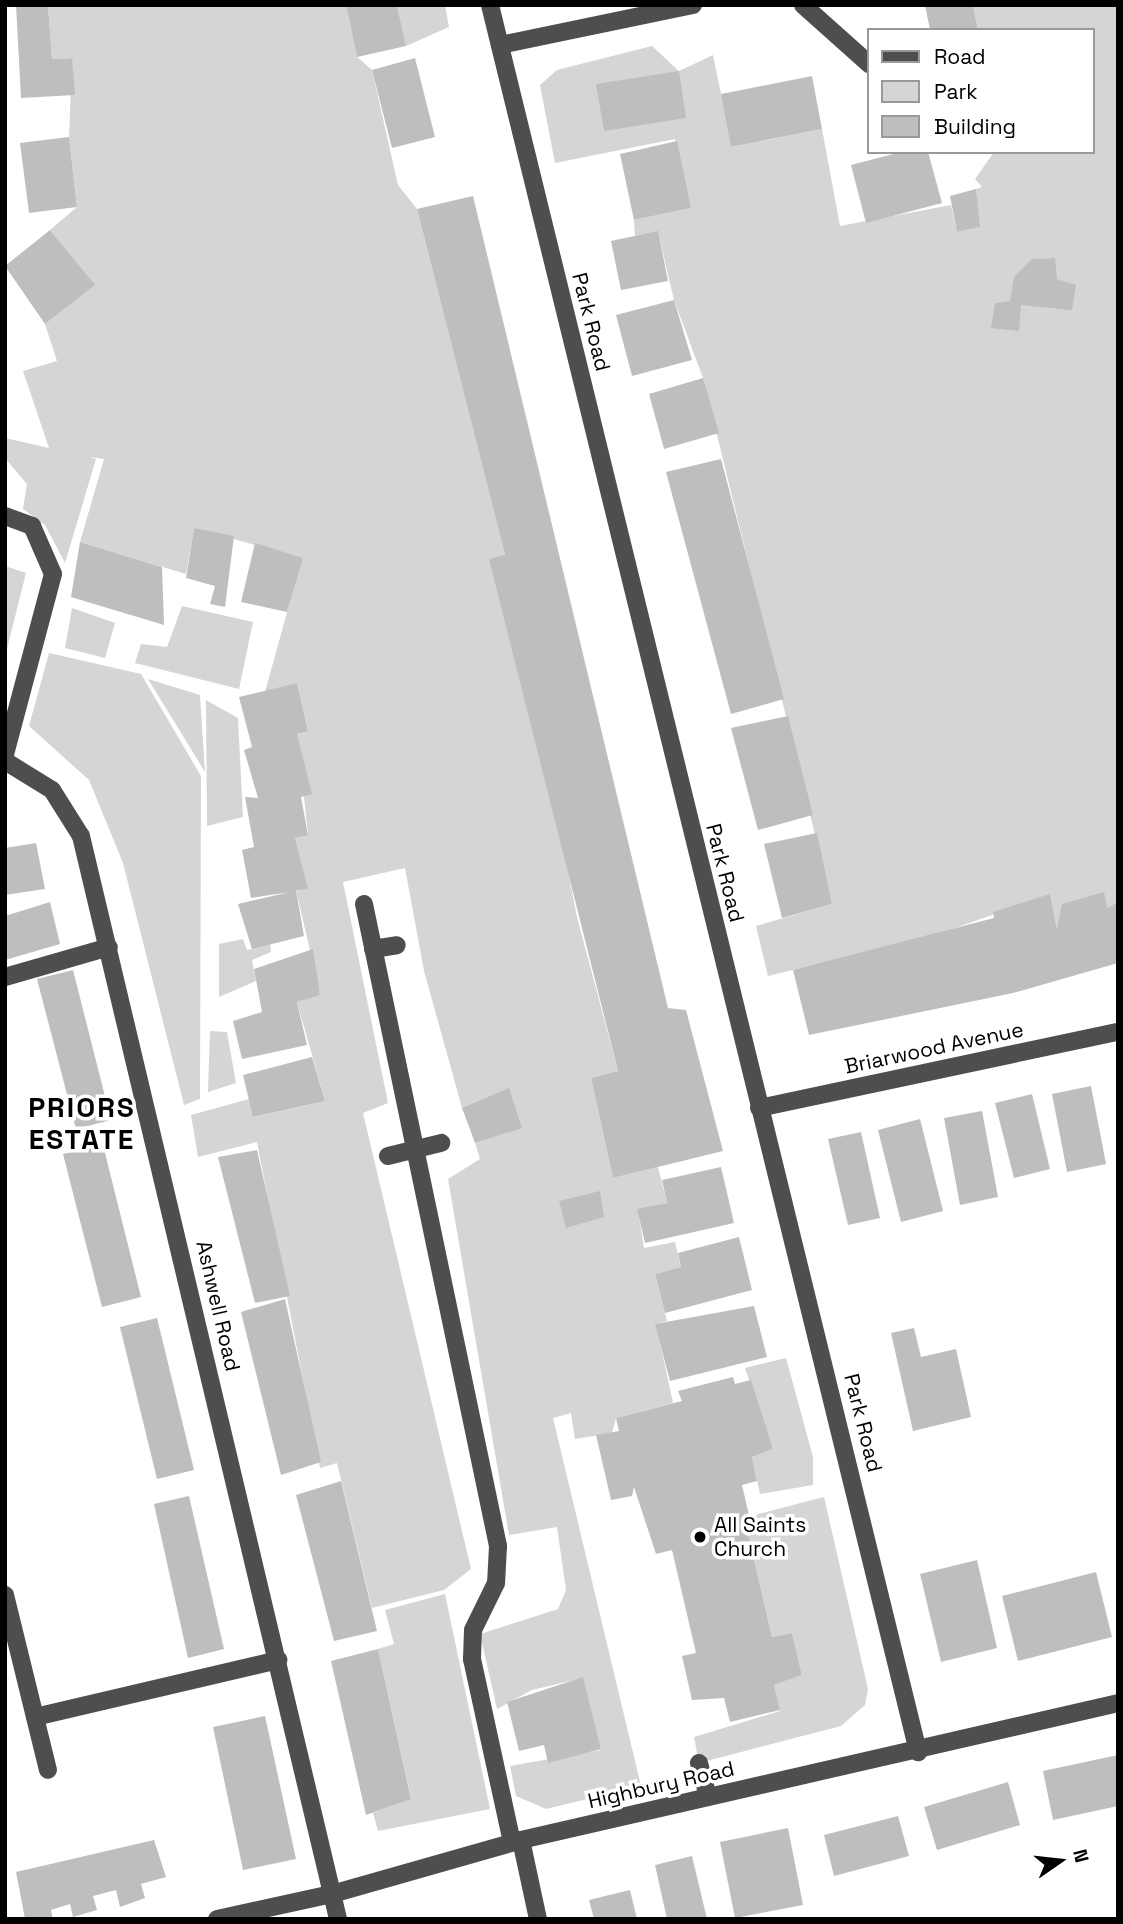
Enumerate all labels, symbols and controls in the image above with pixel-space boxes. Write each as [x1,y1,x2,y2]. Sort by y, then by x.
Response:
legend [867,28,1095,154]
text: Road [934,43,986,70]
text: Park [934,78,978,105]
text: Building [934,113,1016,140]
street label: Park Road [567,270,615,374]
street label: Park Road [701,821,749,925]
street label: Briarwood Avenue [842,1017,1026,1079]
district label: PRIORS ESTATE [29,1090,135,1156]
street label: Ashwell Road [191,1238,245,1374]
street label: Park Road [839,1371,887,1475]
place label: All Saints Church [714,1512,806,1562]
marker: All Saints Church [692,1529,708,1545]
street label: Highbury Road [585,1756,737,1814]
north arrow [1025,1826,1095,1896]
text: N [1067,1847,1095,1865]

